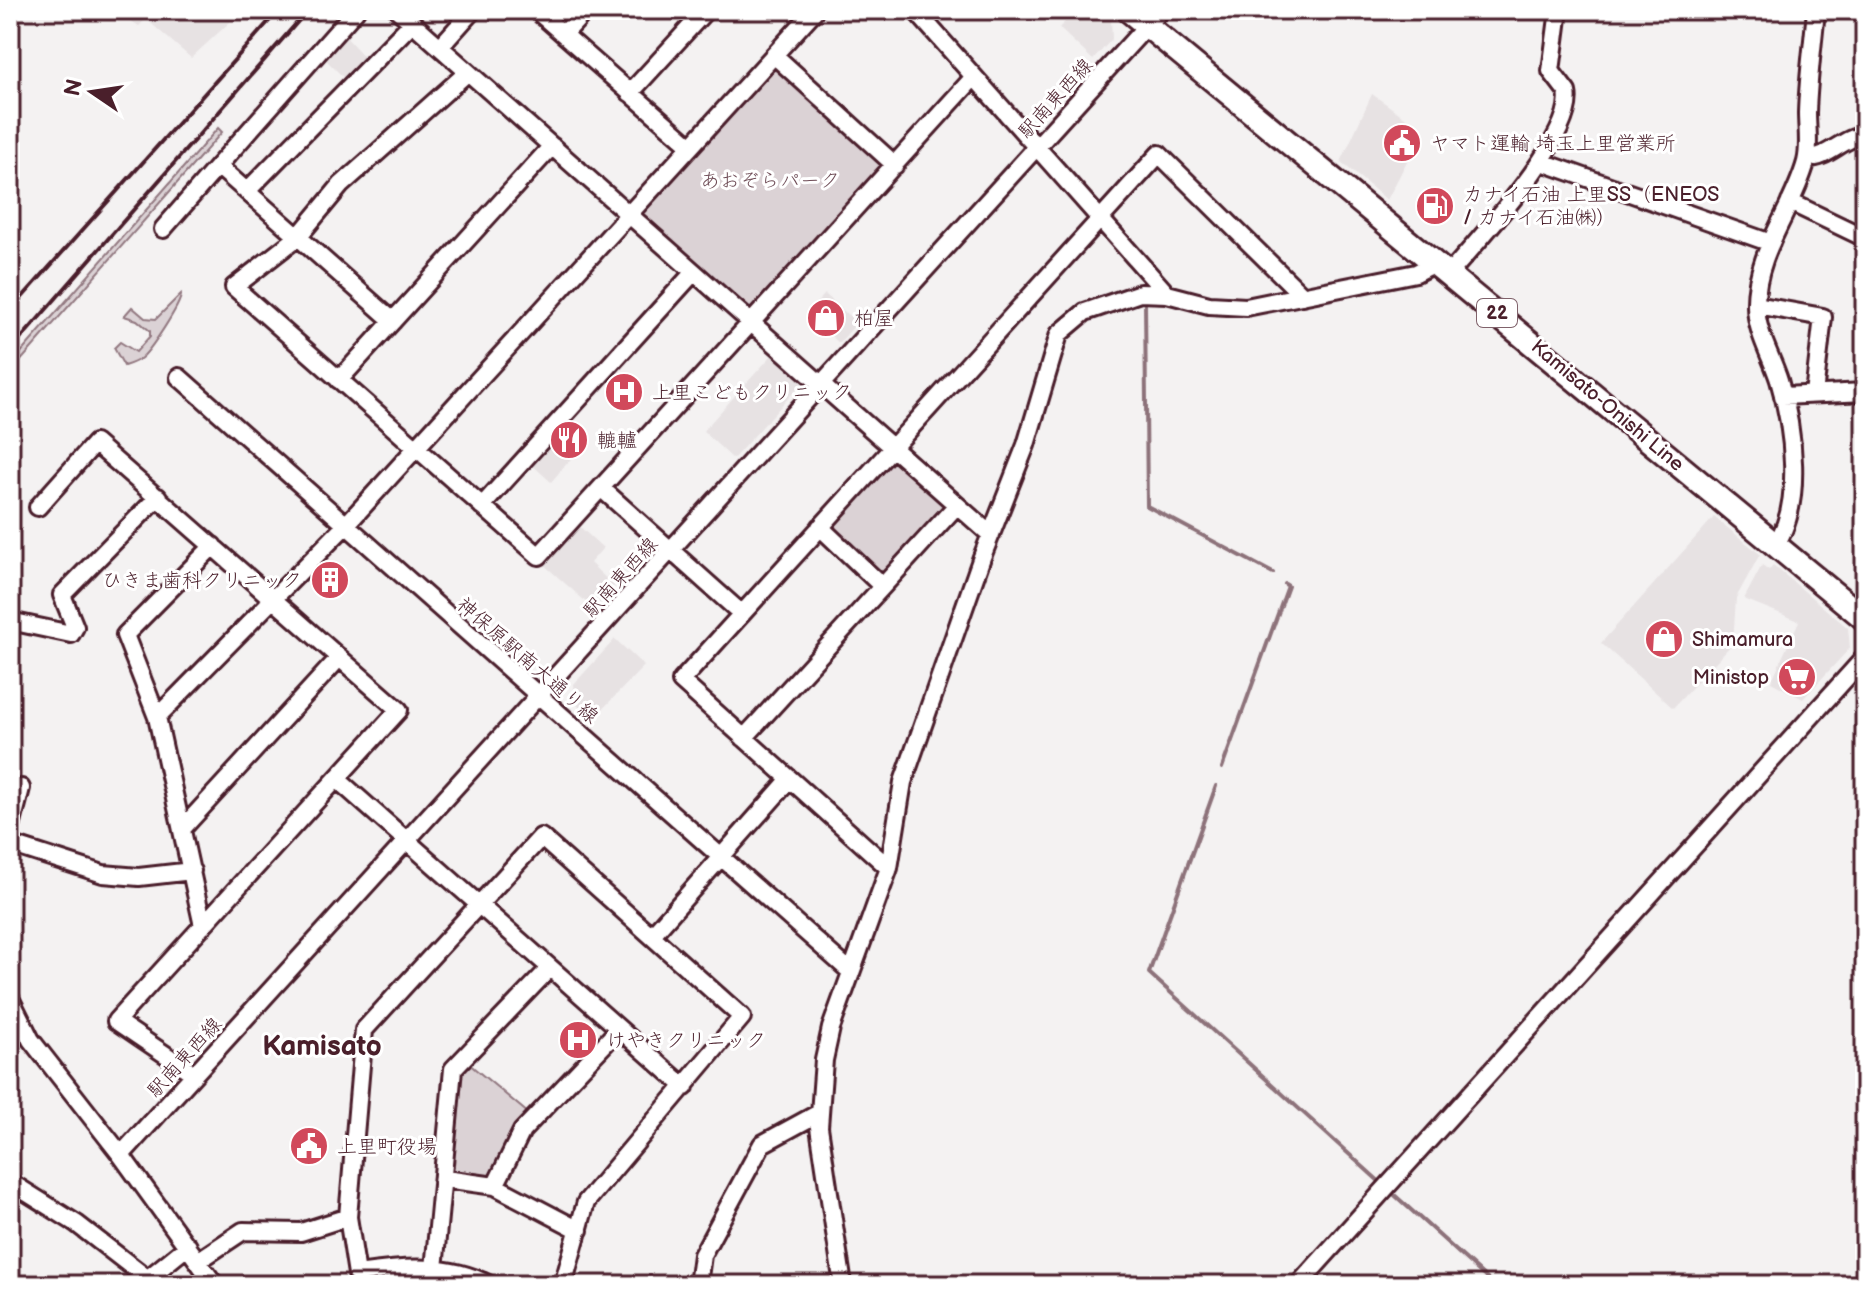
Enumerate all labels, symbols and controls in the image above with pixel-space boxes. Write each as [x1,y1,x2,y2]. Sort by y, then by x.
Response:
north arrow [52,52,132,132]
street label: 駅南東西線 [1013,53,1098,144]
text: N [59,77,89,99]
public building icon: ヤマト運輸 埼玉上里営業所 [1381,122,1423,164]
place label: ヤマト運輸 埼玉上里営業所 [1430,132,1675,156]
park label: あおぞらパーク [700,169,840,193]
place label: カナイ石油 上里SS（ENEOS / カナイ石油㈱） [1463,183,1719,230]
fuel station icon: カナイ石油 上里SS（ENEOS / カナイ石油㈱） [1414,185,1456,227]
shop icon: 柏屋 [805,297,847,339]
road number: 22 [1477,299,1517,327]
place label: 柏屋 [854,307,894,331]
street label: Kamisato-Onishi Line [1526,335,1689,477]
hospital icon: 上里こどもクリニック [603,371,645,413]
place label: 上里こどもクリニック [652,381,852,405]
restaurant icon: 轆轤 [548,419,590,461]
place label: 轆轤 [597,429,637,453]
street label: 駅南東西線 [578,532,663,623]
building icon: ひきま歯科クリニック [309,559,351,601]
place label: ひきま歯科クリニック [102,569,302,593]
street label: 神保原駅南大通り線 [452,593,603,729]
shop icon: Shimamura [1643,618,1685,660]
place label: Shimamura [1692,628,1793,652]
supermarket icon: Ministop [1776,656,1818,698]
place label: Ministop [1693,666,1769,690]
street label: 駅南東西線 [142,1012,227,1103]
hospital icon: けやきクリニック [557,1019,599,1061]
place label: けやきクリニック [606,1029,766,1053]
district label: Kamisato [262,1030,382,1063]
public building icon: 上里町役場 [288,1125,330,1167]
place label: 上里町役場 [337,1135,437,1159]

